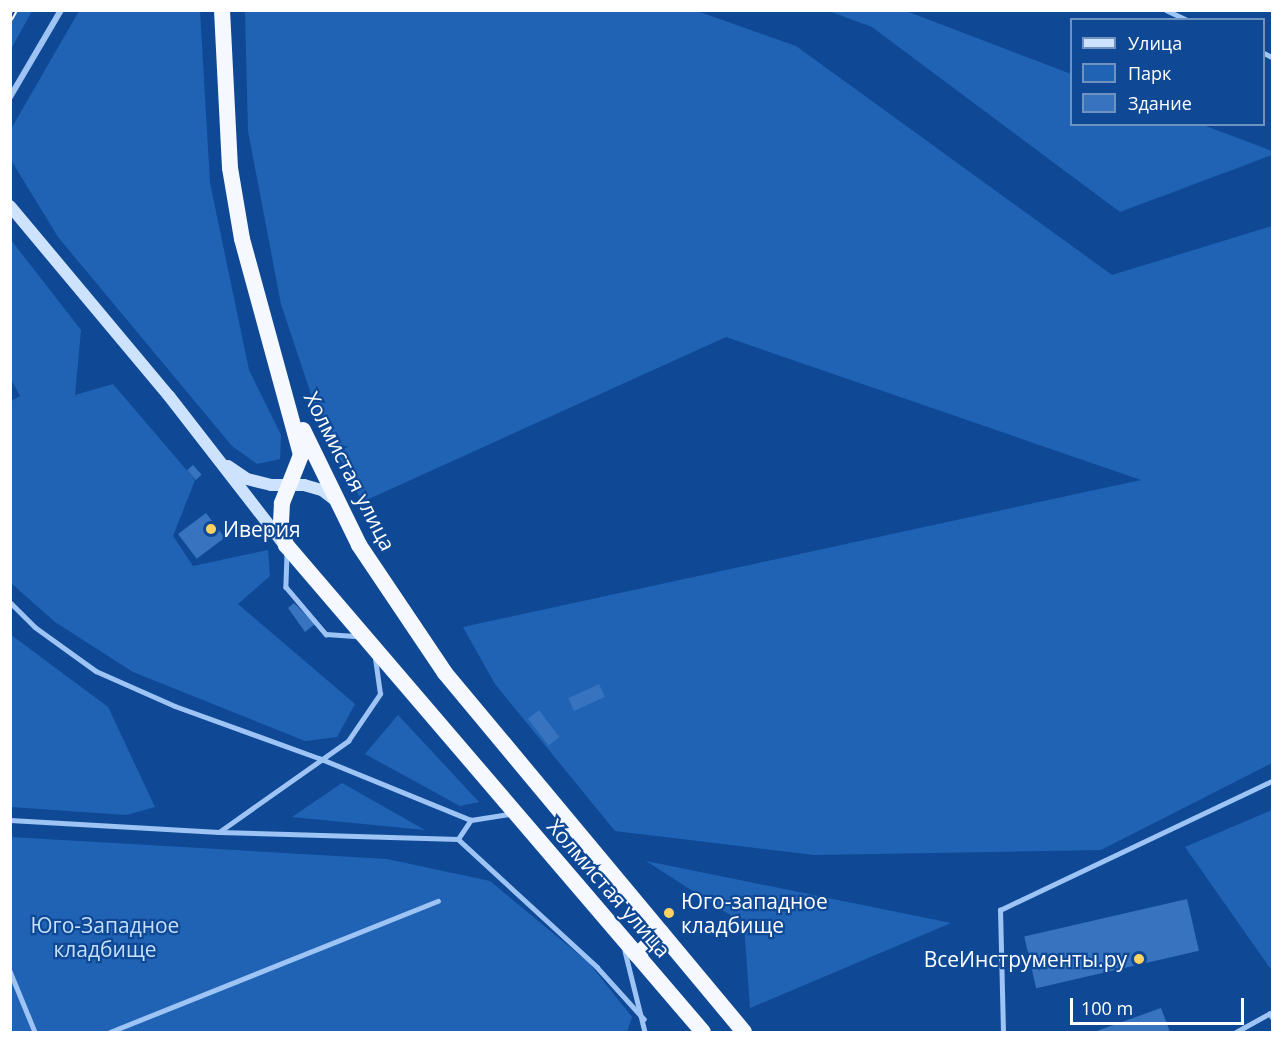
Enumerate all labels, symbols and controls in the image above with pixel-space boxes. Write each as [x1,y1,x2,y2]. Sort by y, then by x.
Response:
legend [1070,18,1265,126]
text: Улица [1128,31,1182,55]
text: Парк [1128,61,1171,85]
text: Здание [1128,91,1192,115]
street label: Холмистая улица [299,387,401,555]
place label: Иверия [223,516,301,542]
marker: Иверия [204,522,218,536]
street label: Холмистая улица [542,814,676,962]
place label: Юго-западное кладбище [681,888,828,938]
marker: Юго-западное кладбище [662,906,676,920]
park label: Юго-Западное кладбище [31,912,179,962]
place label: ВсеИнструменты.ру [924,946,1127,972]
marker: ВсеИнструменты.ру [1132,952,1146,966]
scale bar [1073,986,1247,1024]
text: 100 m [1081,996,1133,1020]

